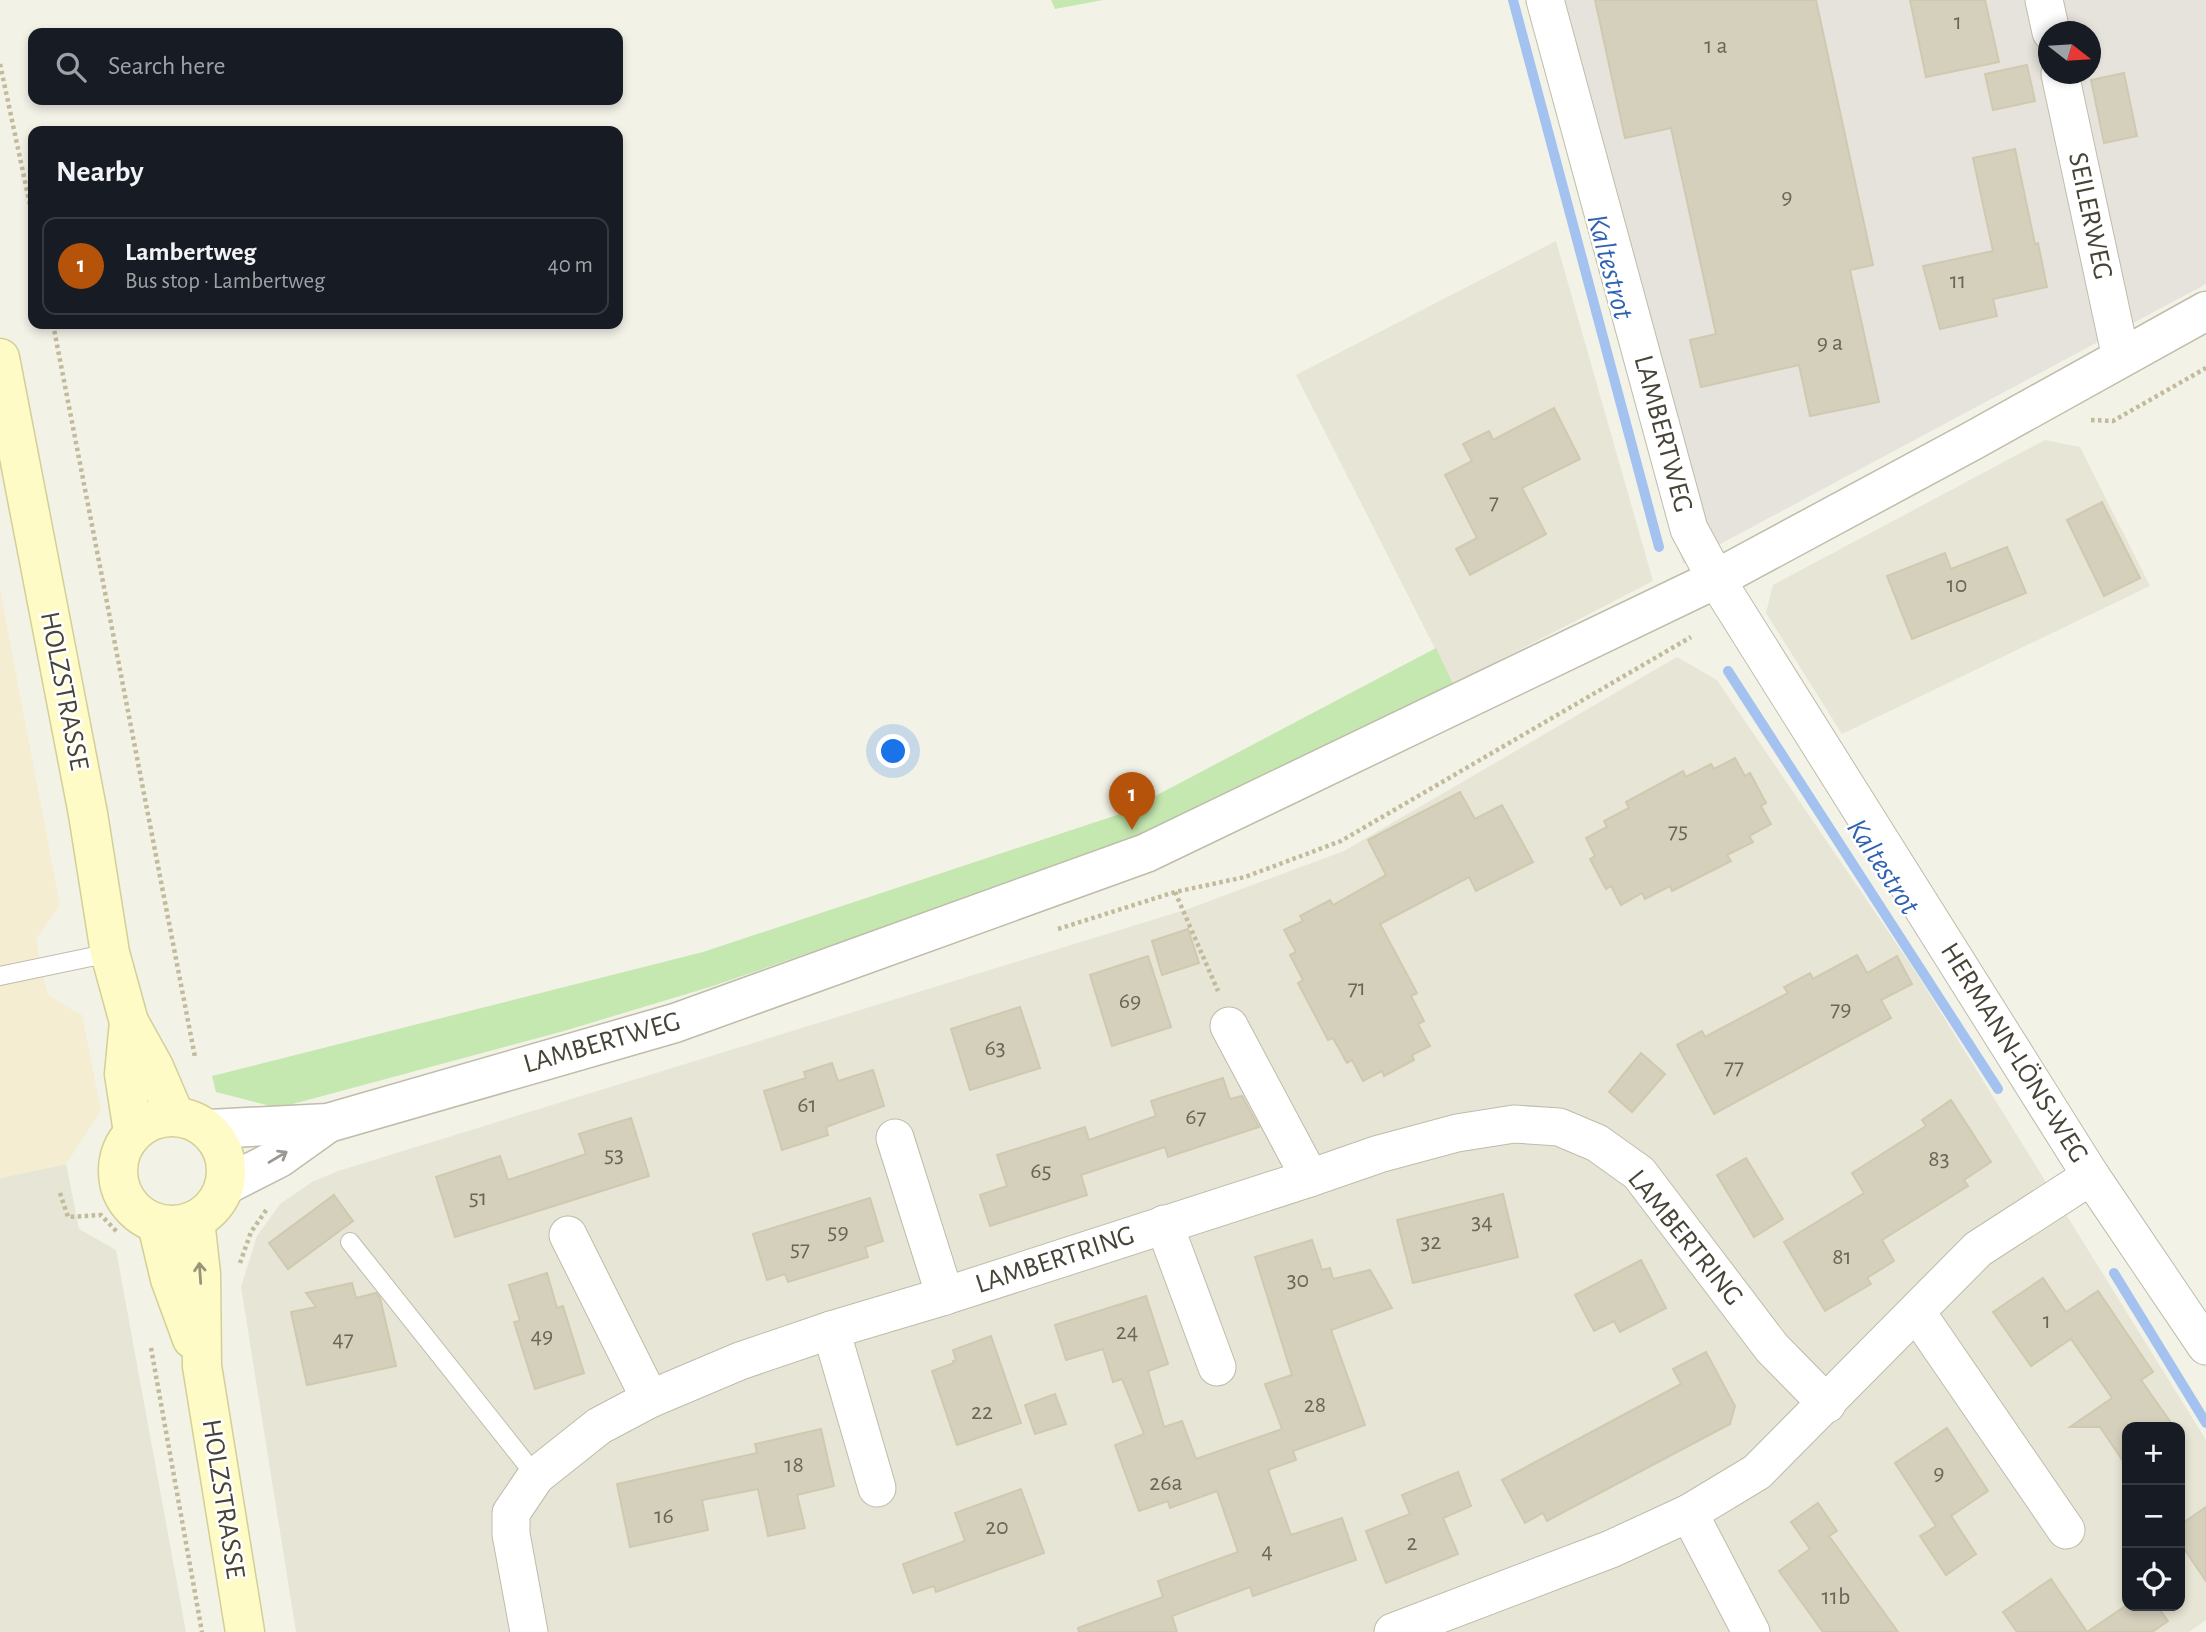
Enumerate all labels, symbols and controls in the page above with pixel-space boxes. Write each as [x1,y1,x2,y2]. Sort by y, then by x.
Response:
house number: 1 [1954,10,1962,34]
north arrow [2038,21,2101,84]
search box [28,28,623,105]
house number: 1 a [1704,34,1728,58]
icon: search [52,48,90,86]
text: Search here [108,53,226,79]
street label: SEILERWEG [2063,150,2117,282]
text: Nearby [56,157,144,187]
house number: 9 [1781,185,1793,209]
water label: Kaltestrot [1582,211,1638,323]
text: Lambertweg [125,239,256,265]
text: 1 [77,254,85,277]
text: 40 m [548,254,593,277]
house number: 11 [1950,269,1966,293]
text: Bus stop · Lambertweg [125,270,325,293]
house number: 9 a [1817,331,1843,355]
street label: LAMBERTWEG [1629,352,1697,516]
house number: 7 [1489,490,1499,514]
house number: 10 [1947,573,1967,597]
street label: HOLZSTRASSE [35,609,93,773]
your location [876,734,910,768]
pin: 1 [1109,772,1155,830]
water label: Kaltestrot [1841,814,1925,920]
house number: 75 [1668,819,1688,843]
street label: HERMANN-LÖNS-WEG [1935,937,2095,1168]
house number: 71 [1348,976,1366,1000]
house number: 69 [1119,989,1141,1013]
house number: 79 [1830,997,1852,1021]
street label: LAMBERTWEG [520,1007,684,1079]
house number: 63 [984,1036,1006,1060]
house number: 77 [1724,1055,1744,1079]
house number: 61 [797,1093,817,1117]
house number: 67 [1185,1105,1207,1129]
house number: 53 [604,1143,624,1167]
house number: 83 [1928,1147,1950,1171]
one-way arrow [268,1150,288,1164]
house number: 65 [1030,1159,1052,1183]
street label: LAMBERTRING [1622,1165,1748,1311]
house number: 51 [469,1186,487,1210]
house number: 34 [1471,1210,1493,1234]
house number: 59 [827,1220,849,1244]
street label: LAMBERTRING [972,1221,1138,1299]
house number: 32 [1421,1230,1441,1254]
house number: 57 [790,1237,810,1261]
house number: 81 [1832,1245,1852,1269]
one-way arrow [193,1262,206,1285]
house number: 30 [1287,1268,1309,1292]
house number: 1 [2043,1309,2051,1333]
house number: 24 [1116,1320,1138,1344]
house number: 49 [531,1324,553,1348]
house number: 47 [332,1327,354,1351]
house number: 28 [1304,1393,1326,1417]
house number: 22 [971,1400,993,1424]
street label: HOLZSTRASSE [197,1417,249,1581]
map controls [2122,1422,2185,1611]
button: + [2122,1422,2185,1485]
house number: 18 [784,1453,804,1477]
house number: 9 [1933,1461,1945,1485]
house number: 26a [1149,1471,1183,1495]
button: − [2122,1485,2185,1548]
house number: 16 [654,1504,674,1528]
house number: 20 [985,1515,1009,1539]
house number: 2 [1407,1531,1418,1555]
house number: 4 [1261,1539,1273,1563]
button: locate [2122,1548,2185,1611]
house number: 11b [1822,1585,1850,1609]

